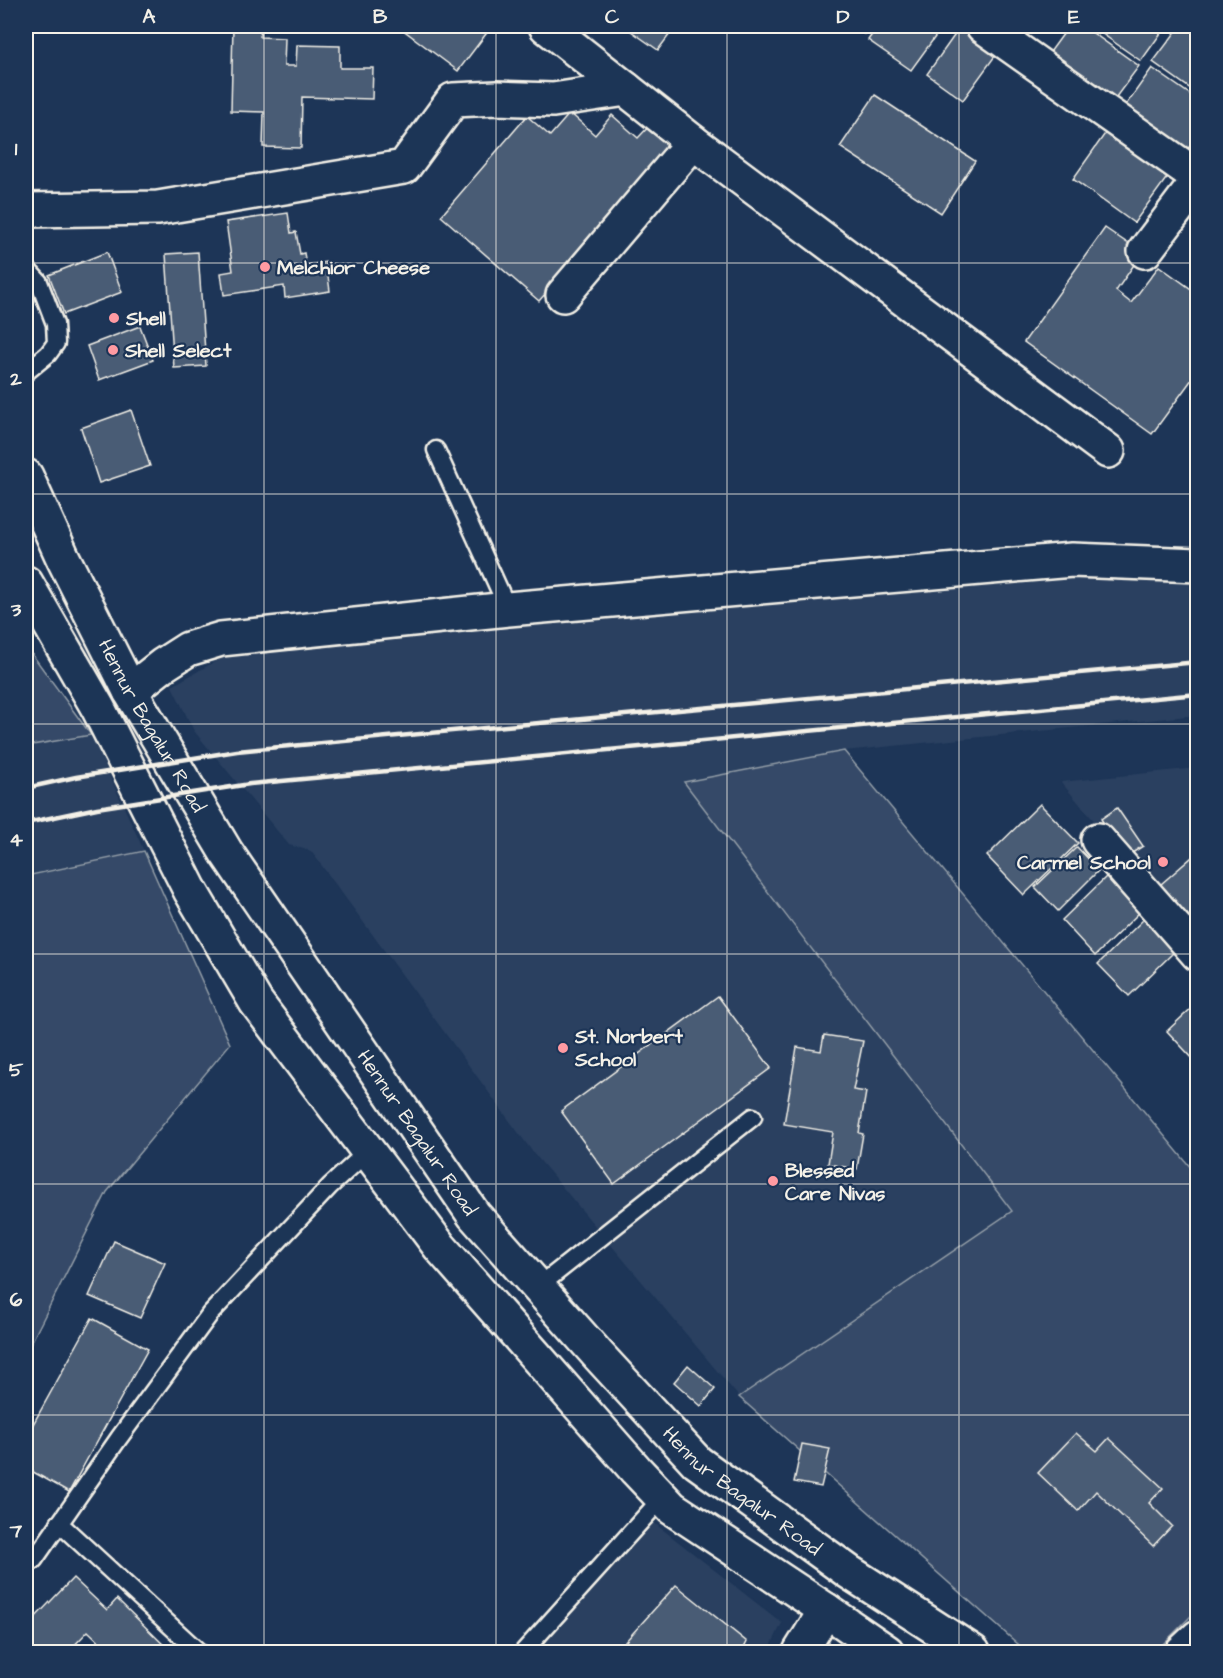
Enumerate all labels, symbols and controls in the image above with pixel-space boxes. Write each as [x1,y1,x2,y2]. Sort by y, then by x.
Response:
text: A [143,3,156,31]
text: B [373,3,388,31]
text: C [605,3,620,31]
text: D [837,3,850,31]
text: E [1068,3,1080,31]
text: 1 [15,135,18,163]
place label: Melchior Cheese [277,254,430,282]
marker: Melchior Cheese [258,260,272,274]
place label: Shell [125,305,166,333]
marker: Shell [107,311,121,325]
place label: Shell Select [124,337,232,365]
marker: Shell Select [106,343,120,357]
text: 2 [9,365,22,393]
text: 3 [10,596,22,624]
street label: Hennur Bagalur Road [91,635,212,818]
text: 4 [9,826,23,854]
place label: Carmel School [1017,849,1151,877]
marker: Carmel School [1156,855,1170,869]
place label: St. Norbert School [574,1023,684,1074]
marker: St. Norbert School [556,1041,570,1055]
street label: Hennur Bagalur Road [350,1044,483,1222]
text: 5 [9,1056,24,1084]
place label: Blessed Care Nivas [785,1157,885,1208]
marker: Blessed Care Nivas [766,1174,780,1188]
text: 6 [10,1286,23,1314]
street label: Hennur Bagalur Road [656,1421,827,1563]
text: 7 [9,1517,23,1545]

